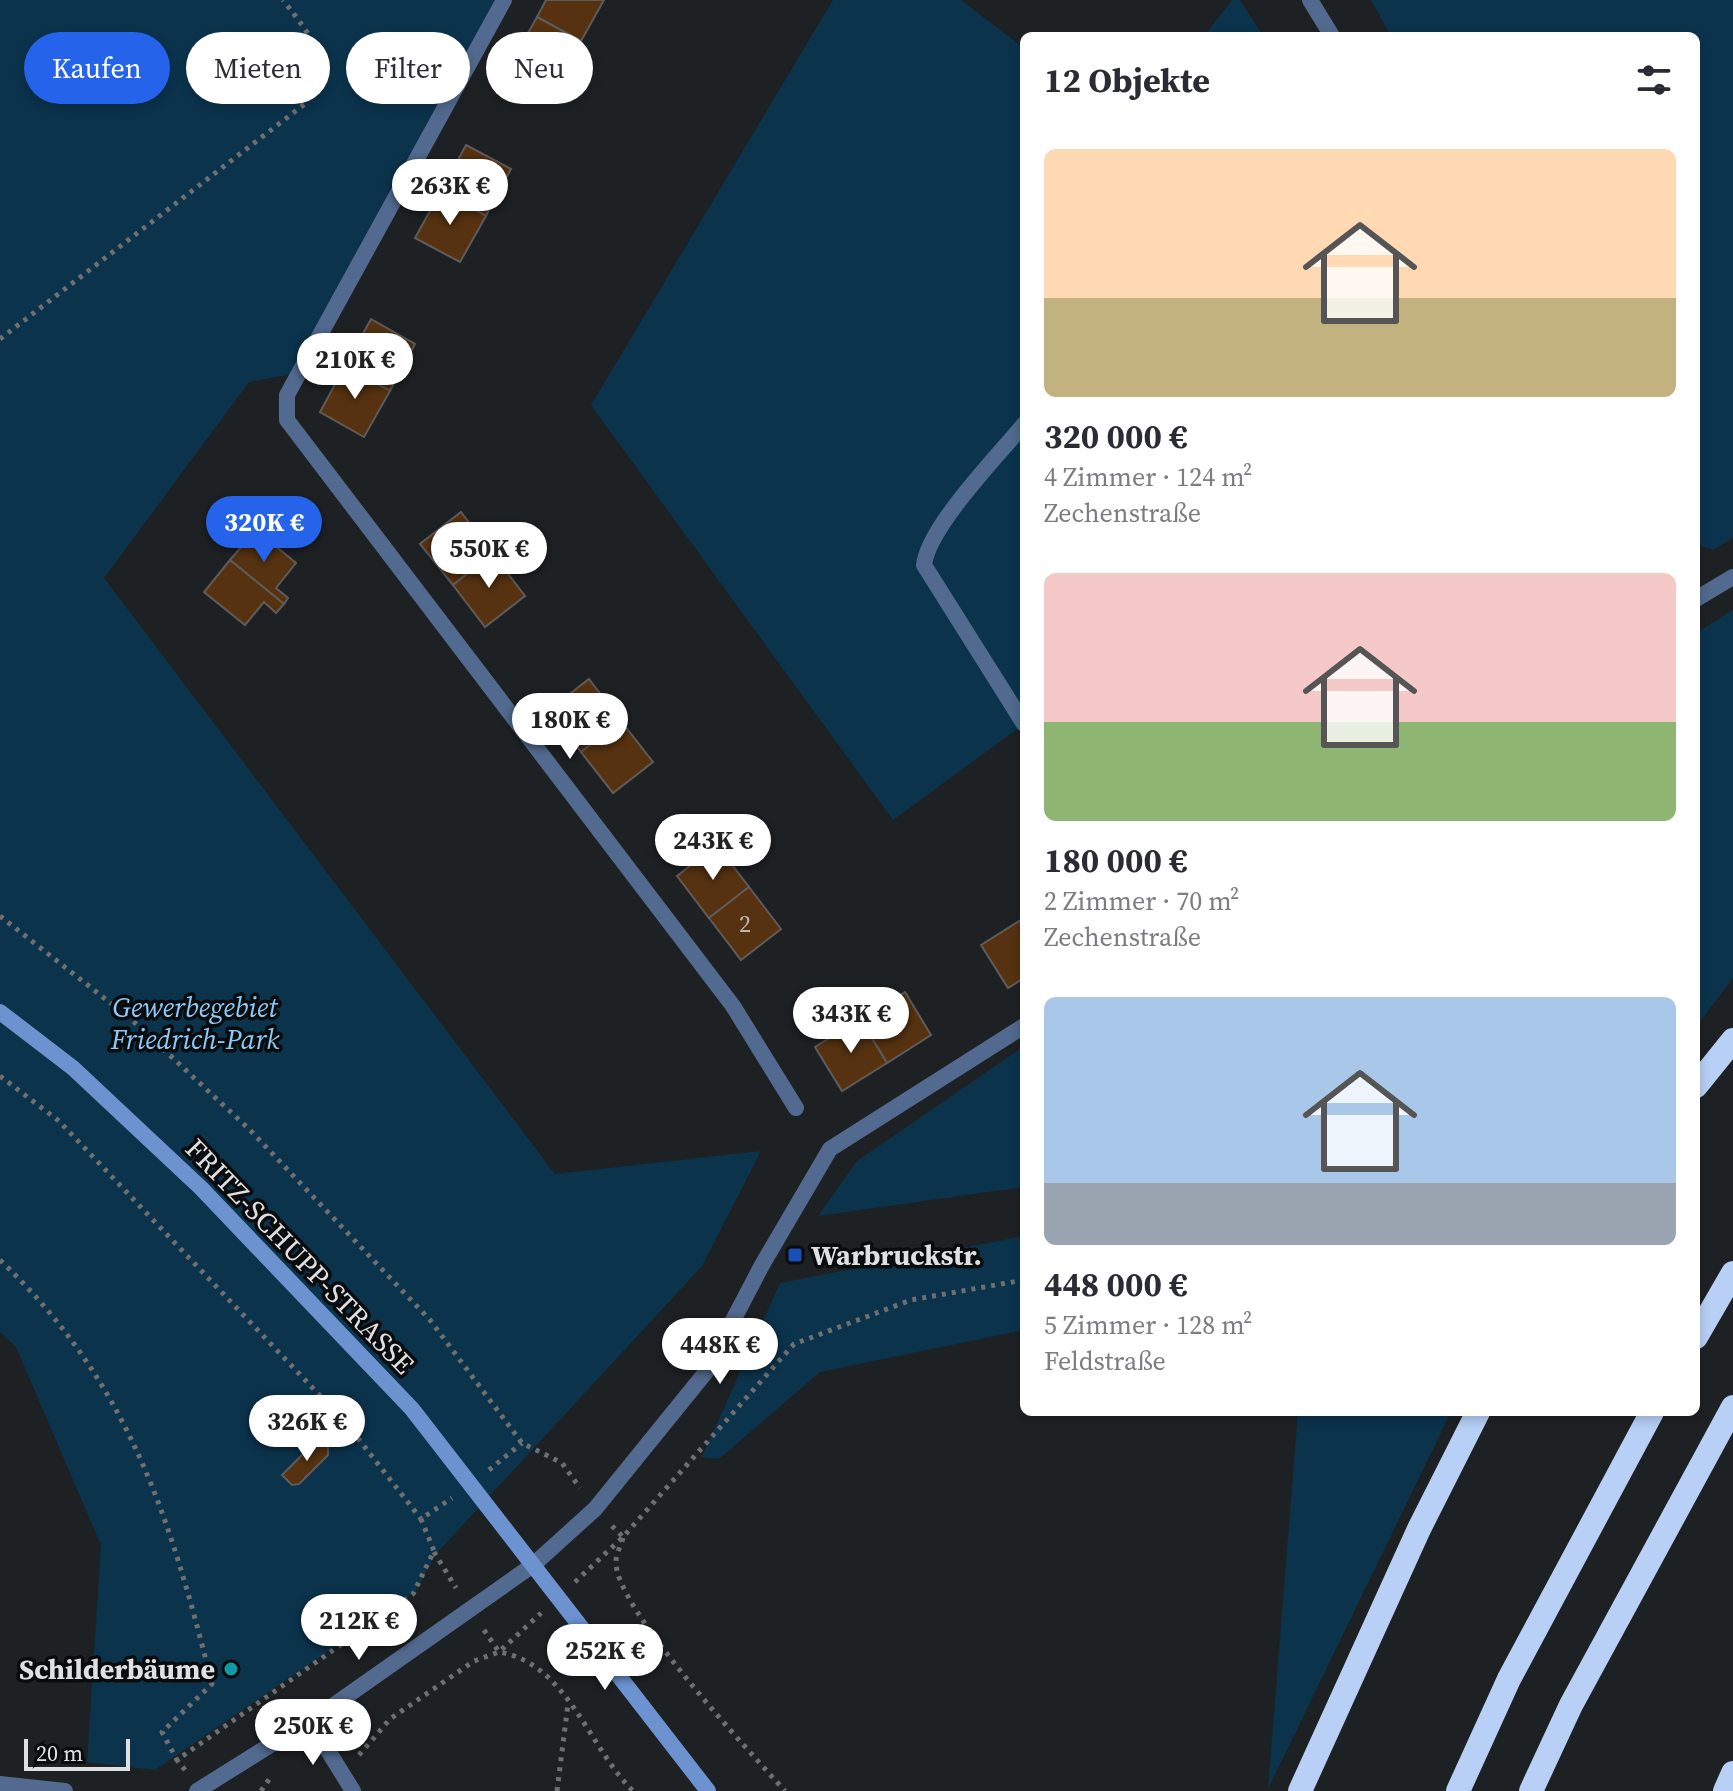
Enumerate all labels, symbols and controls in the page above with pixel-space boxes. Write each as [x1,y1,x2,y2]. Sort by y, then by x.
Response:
chip: Kaufen [24,32,170,104]
chip: Mieten [186,32,330,104]
chip: Filter [346,32,470,104]
chip: Neu [486,32,593,104]
text: 12 Objekte [1044,57,1210,103]
icon: filters [1632,58,1676,102]
pin: 263K € [385,159,515,227]
text: 263K € [410,167,490,203]
icon: home [1288,201,1432,345]
pin: 210K € [290,333,420,401]
text: 210K € [315,341,395,377]
text: 320 000 € [1044,413,1188,459]
text: 4 Zimmer · 124 m² [1044,459,1252,495]
text: Zechenstraße [1044,495,1201,531]
pin: 320K € [199,496,329,564]
text: 320K € [224,504,304,540]
pin: 550K € [424,522,554,590]
text: 550K € [449,530,529,566]
icon: home [1288,625,1432,769]
pin: 180K € [505,693,635,761]
text: 180K € [530,701,610,737]
pin: 243K € [648,814,778,882]
text: 243K € [673,822,753,858]
text: 180 000 € [1044,837,1188,883]
text: 2 Zimmer · 70 m² [1044,883,1239,919]
house number: 2 [739,907,751,940]
text: Zechenstraße [1044,919,1201,955]
pin: 343K € [786,987,916,1055]
park label: Gewerbegebiet Friedrich-Park [110,988,280,1058]
text: 343K € [811,995,891,1031]
icon: home [1288,1049,1432,1193]
street label: FRITZ-SCHUPP-STRASSE [177,1130,423,1382]
place label: Warbruckstr. [811,1236,982,1274]
marker: Warbruckstr. [786,1246,804,1264]
text: 448 000 € [1044,1261,1188,1307]
text: 5 Zimmer · 128 m² [1044,1307,1252,1343]
pin: 448K € [655,1318,785,1386]
text: 448K € [680,1326,760,1362]
text: Feldstraße [1044,1343,1166,1379]
pin: 326K € [242,1395,372,1463]
text: 326K € [267,1403,347,1439]
pin: 212K € [294,1594,424,1662]
text: 212K € [319,1602,399,1638]
pin: 252K € [540,1624,670,1692]
text: 252K € [565,1632,645,1668]
place label: Schilderbäume [19,1650,215,1688]
marker: Schilderbäume [222,1660,240,1678]
pin: 250K € [248,1699,378,1767]
text: 250K € [273,1707,353,1743]
scale bar [24,1735,130,1771]
text: 20 m [36,1738,83,1768]

